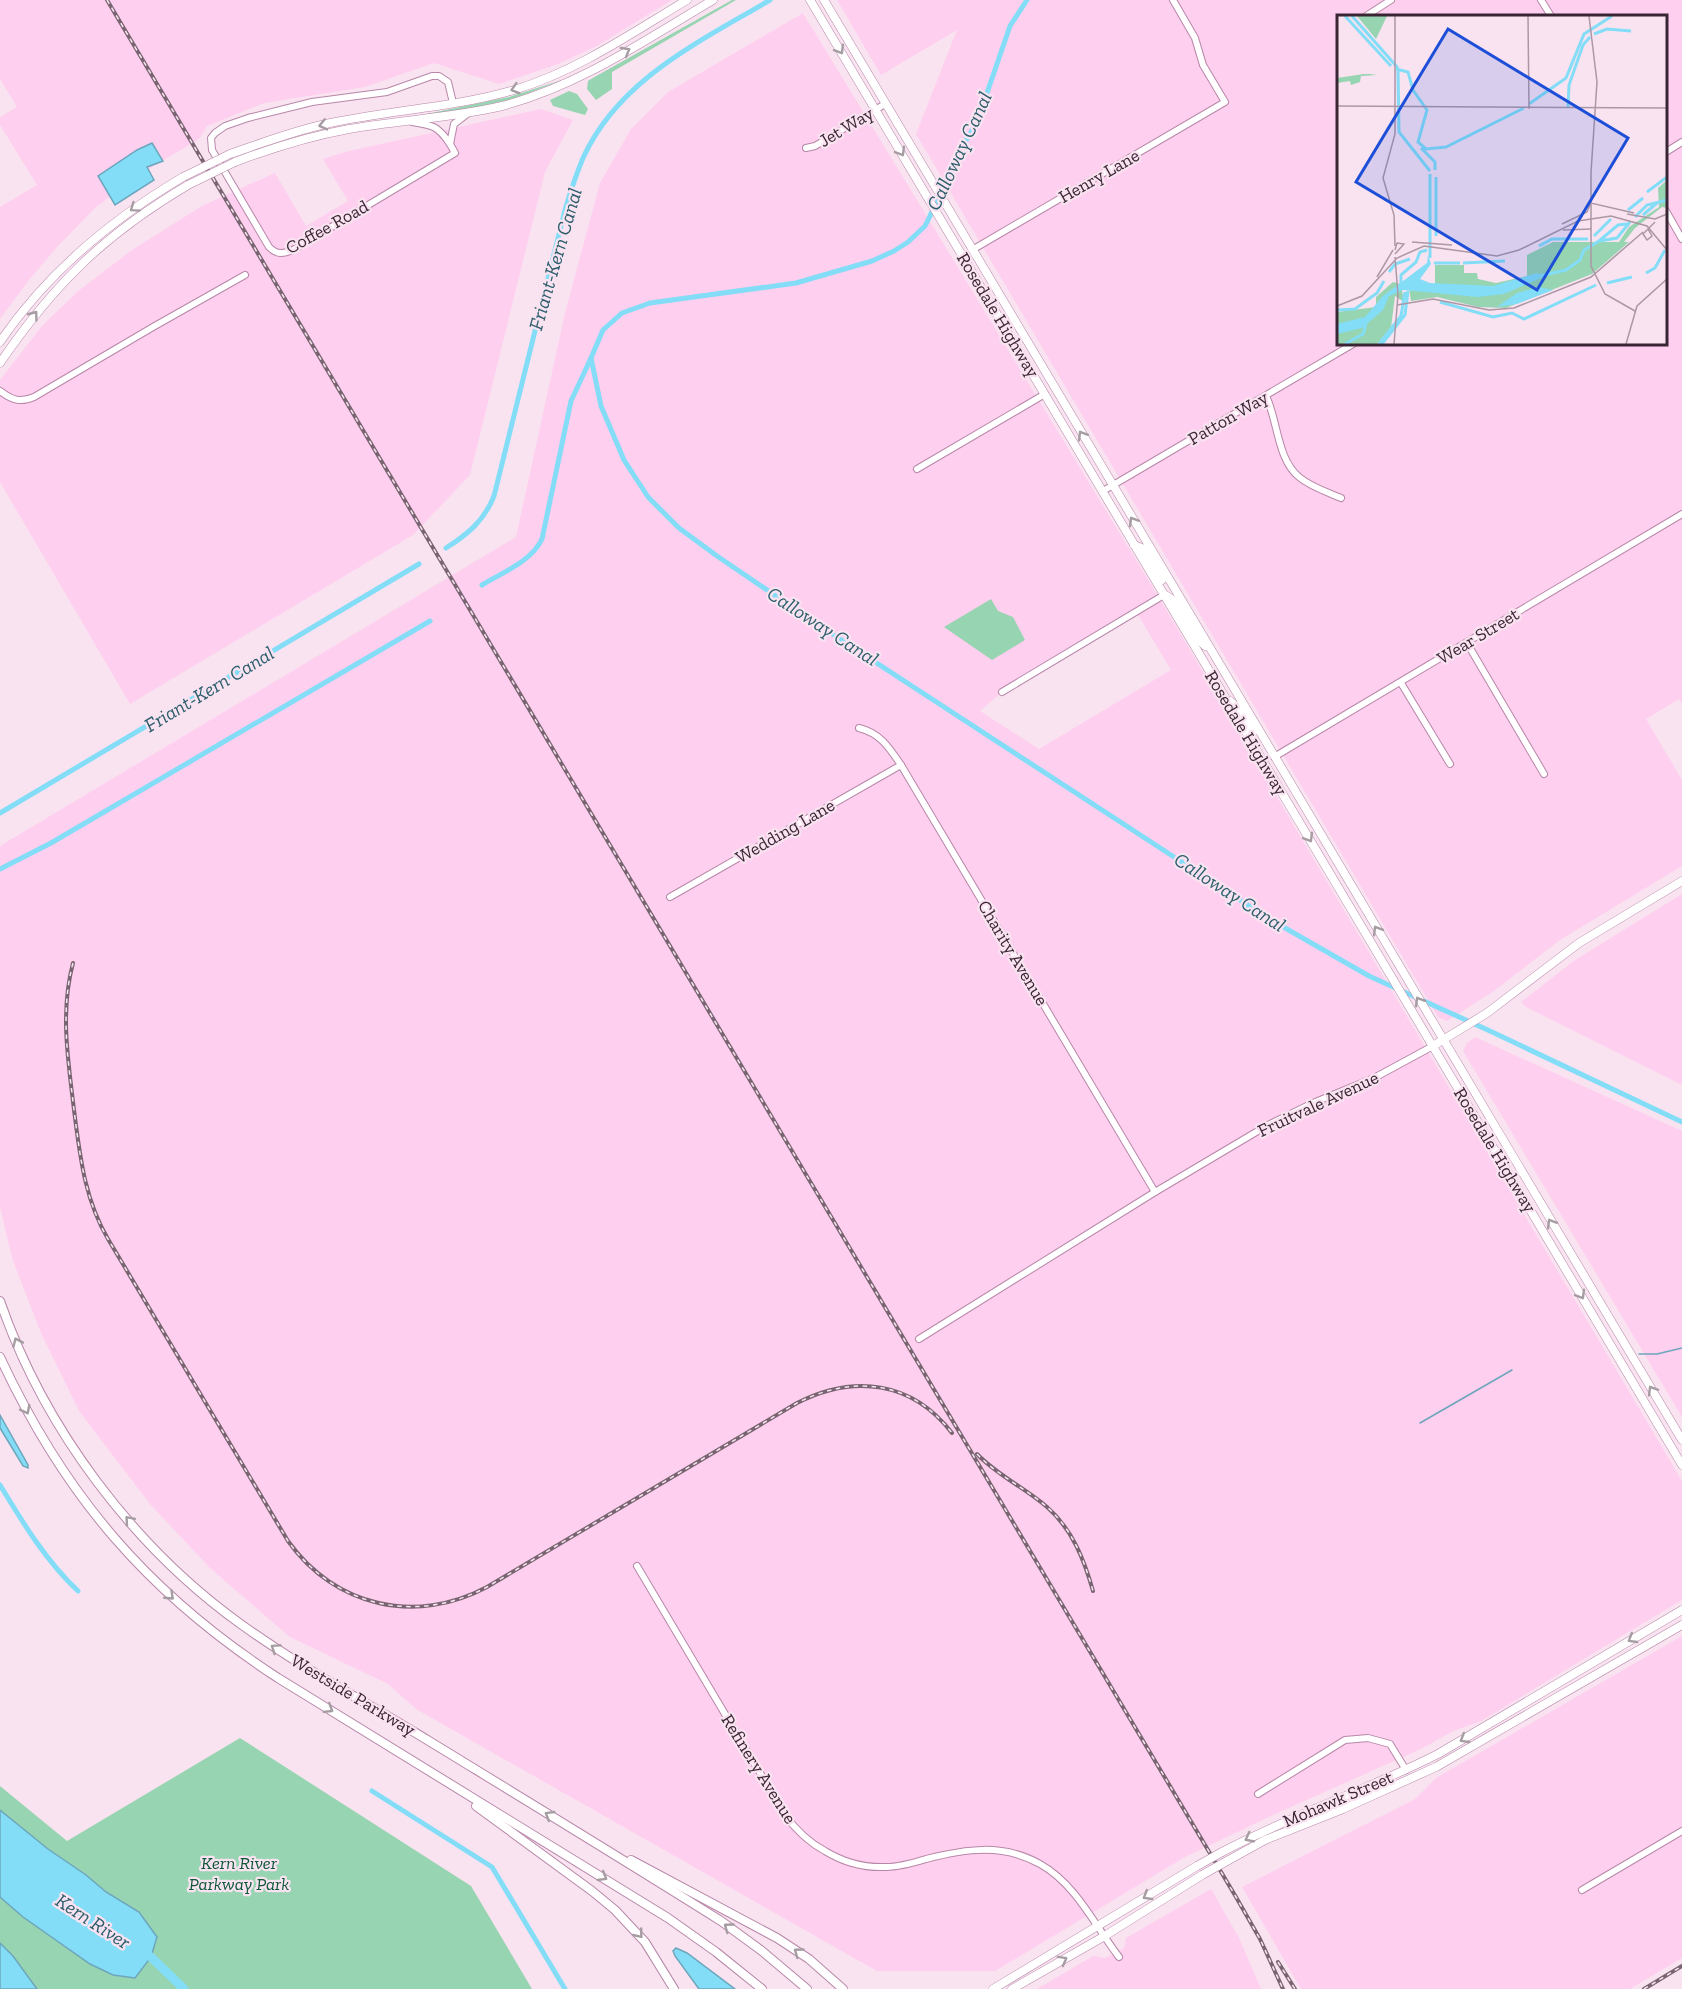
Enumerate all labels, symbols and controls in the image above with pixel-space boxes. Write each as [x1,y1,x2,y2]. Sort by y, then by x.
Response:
inset map [1337,15,1667,345]
one-way arrow [832,44,844,54]
one-way arrow [620,47,630,58]
one-way arrow [510,82,521,94]
water label: Calloway Canal [921,88,997,214]
street label: Jet Way [815,102,878,152]
one-way arrow [319,117,329,130]
street label: Henry Lane [1055,144,1143,208]
one-way arrow [893,146,905,156]
water label: Friant-Kern Canal [523,185,587,333]
street label: Coffee Road [282,195,372,259]
one-way arrow [129,201,140,212]
street label: Rosedale Highway [952,249,1044,382]
one-way arrow [27,311,38,322]
street label: Patton Way [1184,386,1273,450]
one-way arrow [1078,431,1090,441]
one-way arrow [1129,516,1140,527]
water label: Calloway Canal [763,581,883,671]
street label: Wear Street [1433,603,1523,669]
water label: Friant-Kern Canal [140,641,278,737]
street label: Rosedale Highway [1200,667,1292,800]
street label: Wedding Lane [732,794,838,868]
one-way arrow [1302,832,1313,843]
water label: Calloway Canal [1170,847,1290,937]
street label: Charity Avenue [973,896,1053,1010]
one-way arrow [1372,926,1384,936]
one-way arrow [1414,996,1426,1007]
street label: Fruitvale Avenue [1254,1066,1382,1142]
street label: Rosedale Highway [1449,1084,1541,1217]
one-way arrow [1547,1219,1559,1229]
one-way arrow [1573,1289,1585,1299]
one-way arrow [12,1337,24,1348]
one-way arrow [1647,1386,1659,1396]
one-way arrow [19,1404,30,1414]
one-way arrow [125,1516,136,1527]
one-way arrow [164,1589,174,1600]
one-way arrow [1628,1632,1638,1644]
one-way arrow [271,1644,282,1655]
street label: Westside Parkway [287,1649,420,1741]
one-way arrow [322,1702,333,1713]
street label: Refinery Avenue [716,1710,802,1828]
one-way arrow [1460,1731,1470,1743]
street label: Mohawk Street [1280,1766,1397,1832]
one-way arrow [545,1810,555,1822]
one-way arrow [1245,1831,1255,1842]
park label: Kern River Parkway Park [189,1852,289,1895]
one-way arrow [597,1870,607,1881]
water label: Kern River [51,1888,135,1954]
one-way arrow [1143,1889,1153,1901]
one-way arrow [724,1923,735,1934]
one-way arrow [631,1928,642,1939]
one-way arrow [793,1948,804,1959]
one-way arrow [1057,1956,1067,1967]

